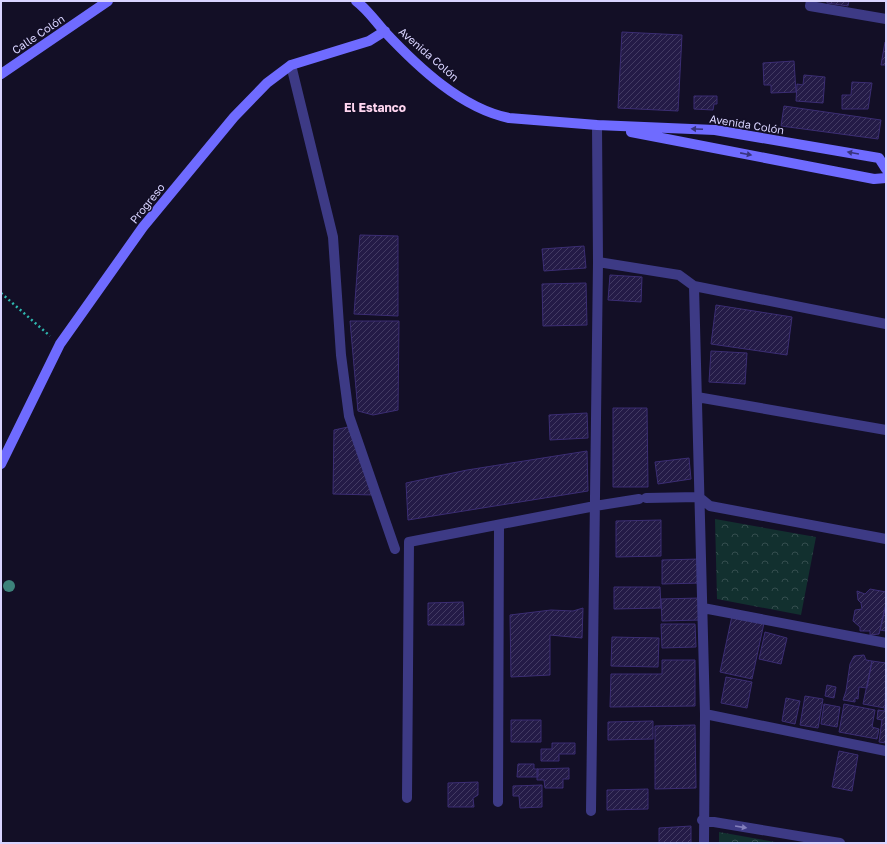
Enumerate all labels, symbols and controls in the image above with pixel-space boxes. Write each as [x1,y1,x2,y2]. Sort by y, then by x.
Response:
street label: Calle Colón [9,12,67,56]
street label: Avenida Colón [396,24,462,84]
district label: El Estanco [344,100,406,115]
street label: Avenida Colón [709,112,785,136]
one-way arrow [690,126,703,132]
one-way arrow [847,150,859,156]
one-way arrow [740,151,752,157]
street label: Progreso [127,180,167,226]
one-way arrow [735,824,747,830]

